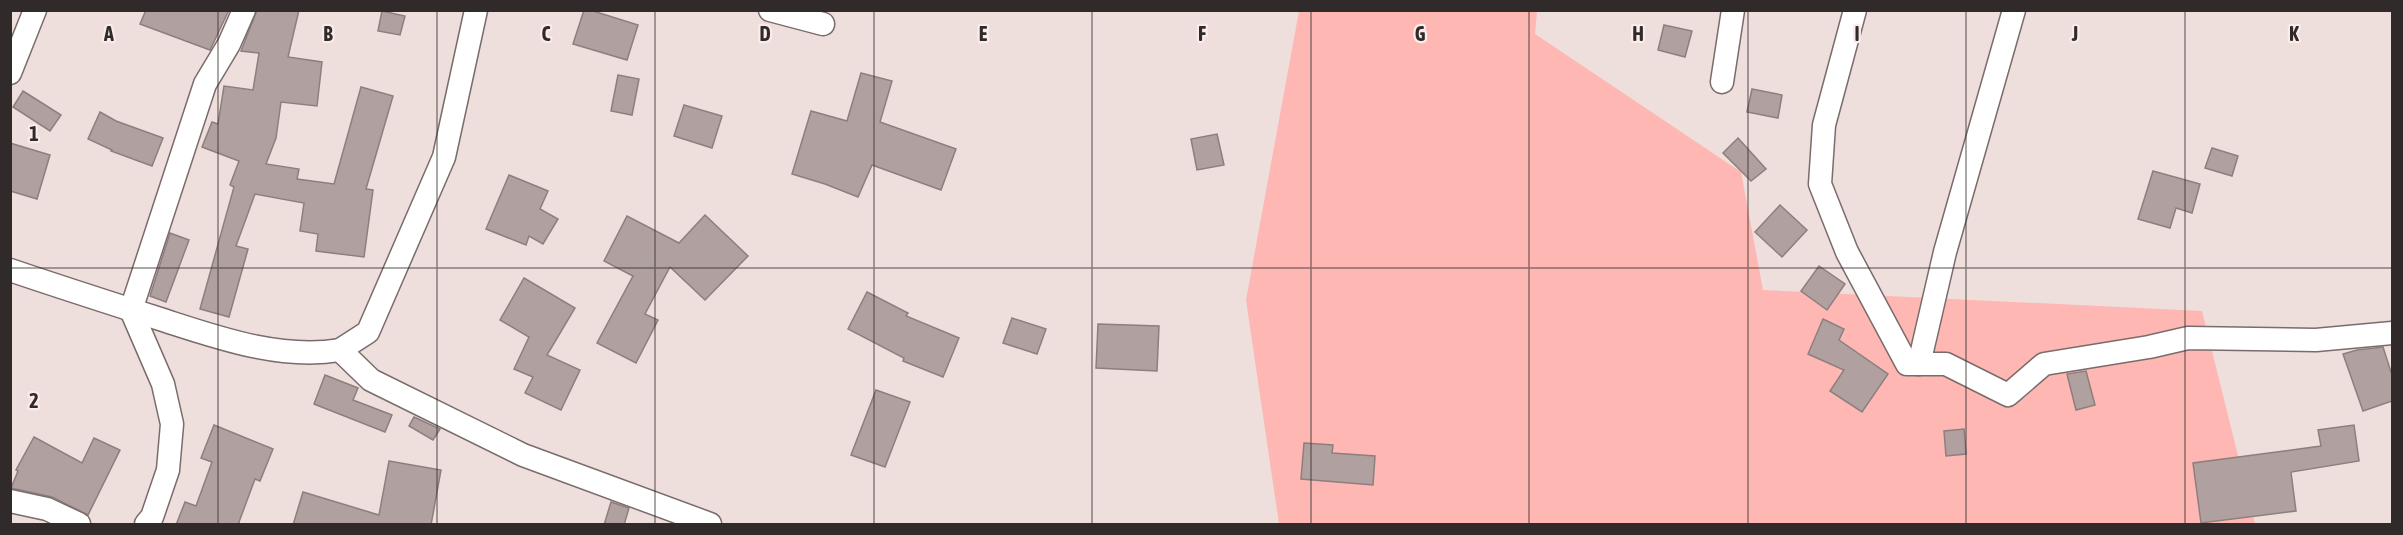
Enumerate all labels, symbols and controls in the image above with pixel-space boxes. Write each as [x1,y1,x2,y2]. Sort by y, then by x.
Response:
text: A [103,22,114,45]
text: B [323,22,333,45]
text: C [542,22,551,45]
text: D [759,22,771,45]
text: E [979,22,988,45]
text: F [1198,22,1206,45]
text: G [1415,22,1426,45]
text: H [1632,22,1644,45]
text: I [1854,22,1860,45]
text: J [2071,22,2078,45]
text: K [2289,22,2299,45]
text: 1 [29,122,39,145]
text: 2 [29,389,39,412]

